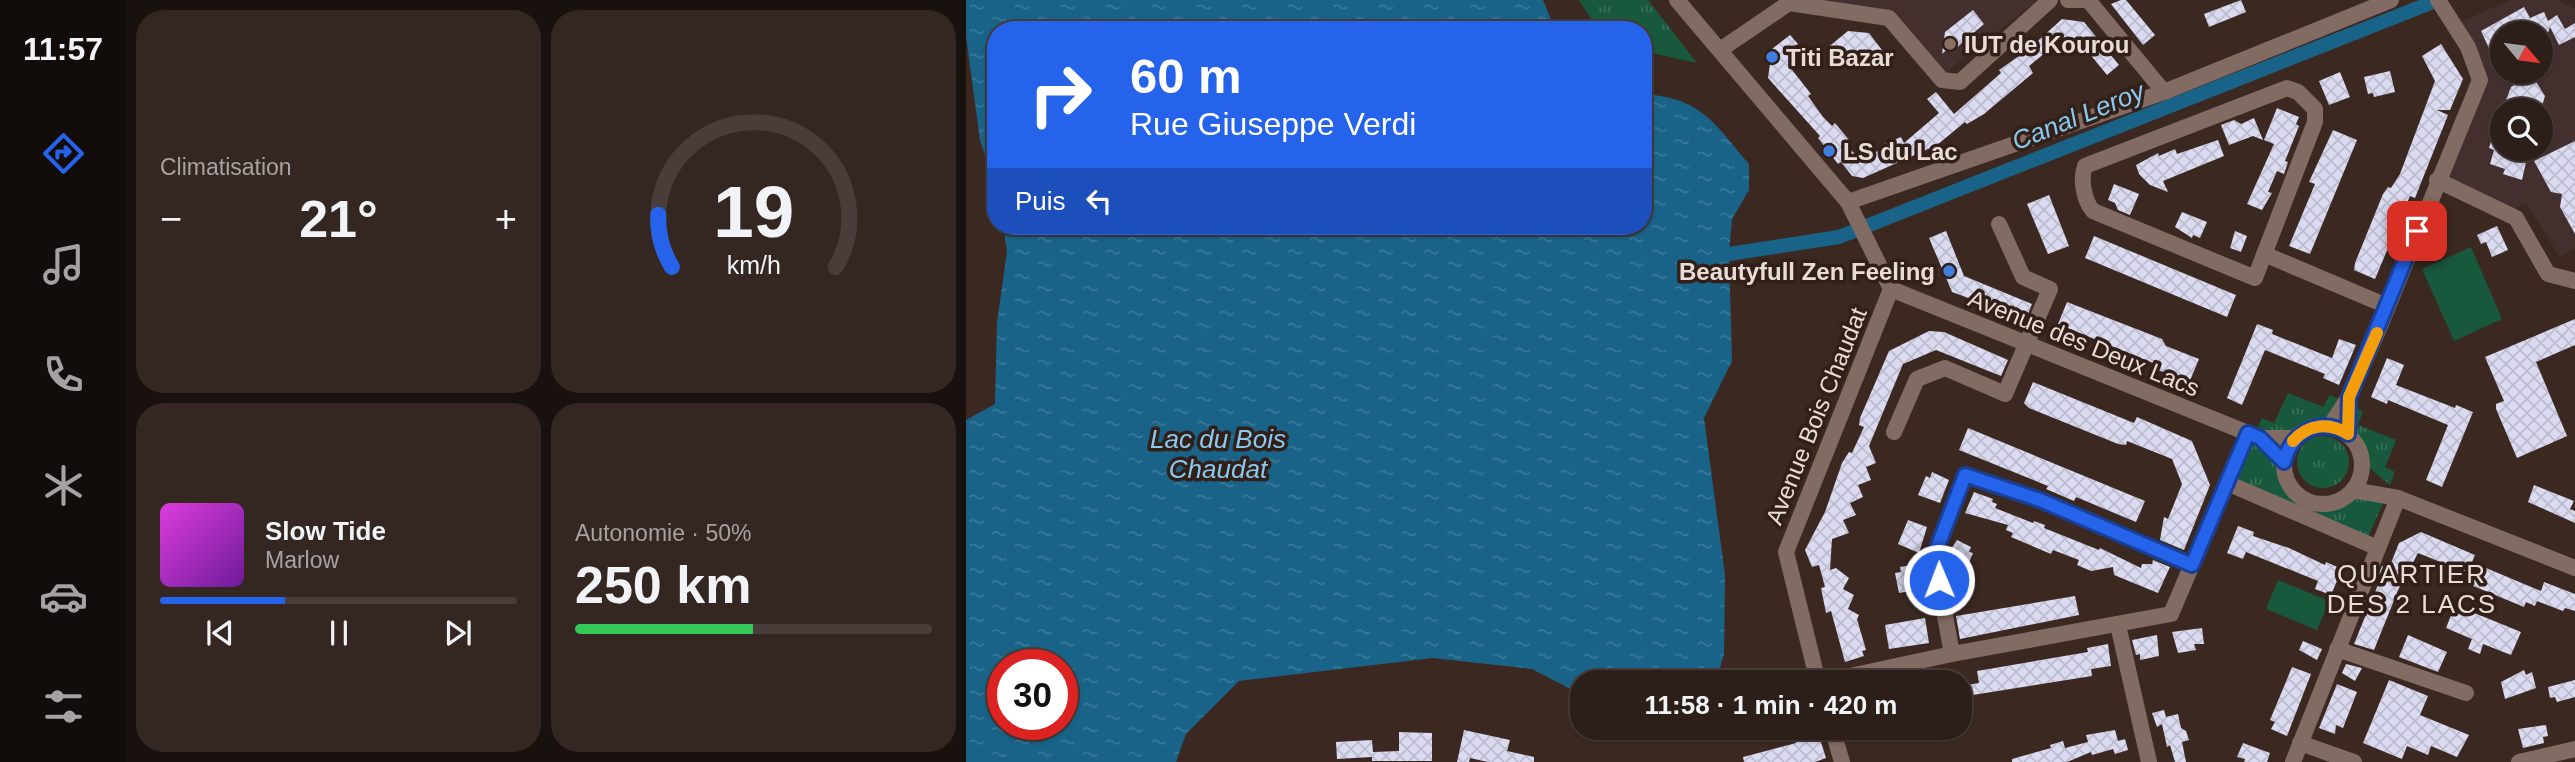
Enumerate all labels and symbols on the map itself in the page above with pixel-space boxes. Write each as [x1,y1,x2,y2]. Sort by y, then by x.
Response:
north arrow [2490,21,2553,84]
place label: IUT de Kourou [1964,31,2129,58]
marker: IUT de Kourou [1942,36,1958,52]
place label: Titi Bazar [1786,44,1894,71]
marker: Titi Bazar [1764,49,1780,65]
water label: Canal Leroy [2007,75,2150,156]
place label: LS du Lac [1843,138,1958,165]
marker: LS du Lac [1821,143,1837,159]
pin [2387,201,2447,261]
place label: Beautyfull Zen Feeling [1679,258,1935,285]
marker: Beautyfull Zen Feeling [1941,263,1957,279]
street label: Avenue des Deux Lacs [1965,284,2203,402]
street label: Avenue Bois Chaudat [1760,303,1872,528]
water label: Lac du Bois Chaudat [1150,424,1286,484]
position arrow [1902,543,1976,617]
district label: QUARTIER DES 2 LACS [2327,559,2497,619]
speed limit sign: 30 [987,649,1078,740]

